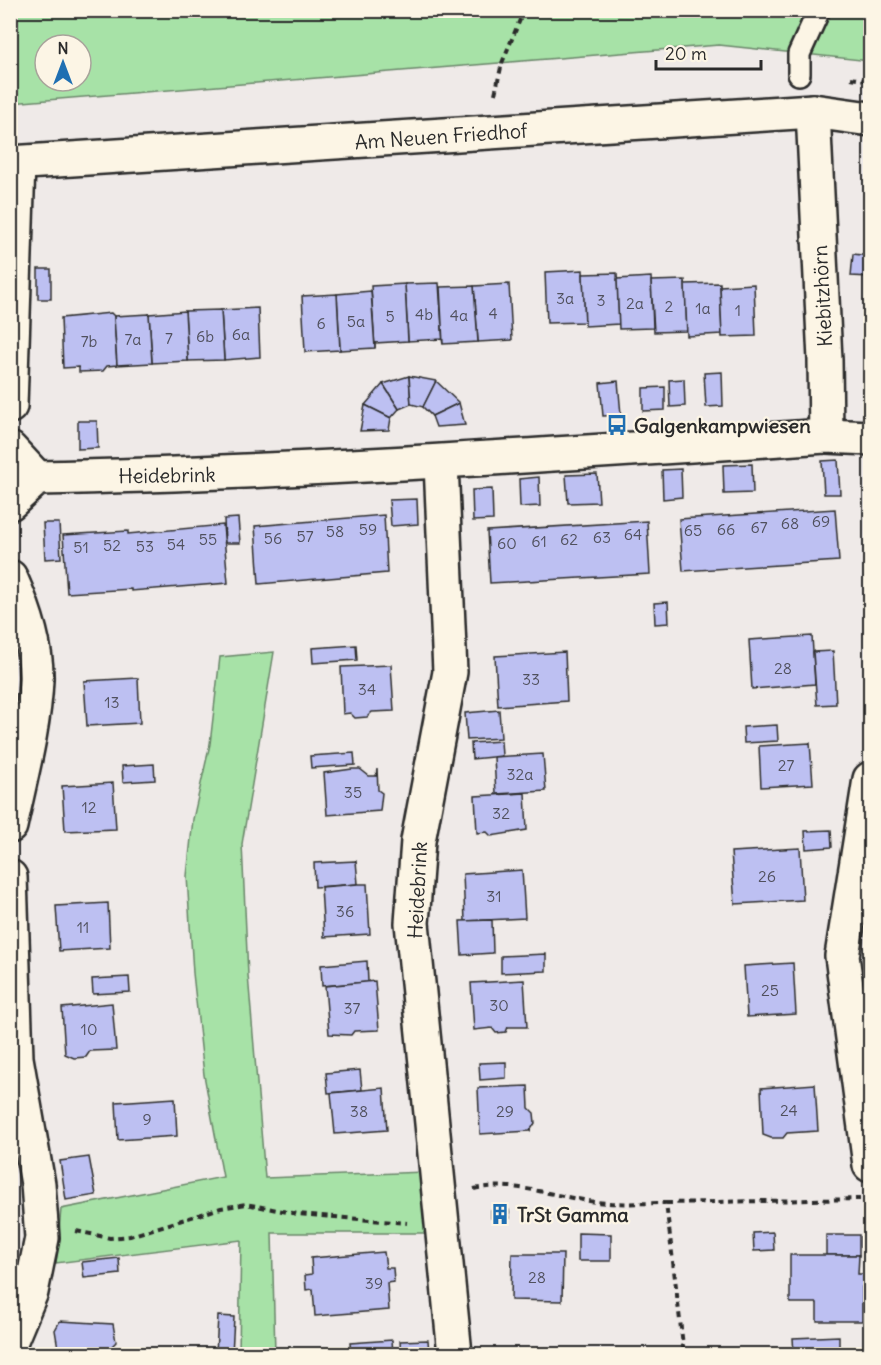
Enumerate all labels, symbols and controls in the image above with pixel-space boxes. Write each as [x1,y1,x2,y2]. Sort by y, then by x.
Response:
north arrow [33,33,93,93]
scale bar [656,33,761,71]
text: N [57,38,69,58]
text: 20 m [665,42,707,65]
street label: Am Neuen Friedhof [354,117,529,155]
street label: Kiebitzhörn [807,244,837,348]
house number: 3a [556,288,574,308]
house number: 3 [596,290,606,310]
house number: 2a [626,293,644,313]
house number: 2 [665,296,674,316]
house number: 1a [695,298,711,318]
house number: 1 [735,300,741,320]
house number: 4 [488,303,498,323]
house number: 4b [415,304,433,324]
house number: 4a [450,305,468,325]
house number: 5 [385,306,395,326]
house number: 5a [347,311,365,331]
house number: 6 [316,313,326,333]
house number: 6a [232,324,250,344]
house number: 6b [196,326,214,346]
house number: 7 [165,328,173,348]
house number: 7a [125,329,141,349]
house number: 7b [81,331,97,351]
bus stop icon: Galgenkampwiesen [605,413,629,437]
place label: Galgenkampwiesen [634,413,811,438]
street label: Heidebrink [118,462,216,488]
house number: 69 [812,511,830,531]
house number: 68 [781,513,799,533]
house number: 67 [750,517,768,537]
house number: 59 [359,519,377,539]
house number: 66 [717,519,735,539]
house number: 65 [684,520,702,540]
house number: 58 [326,521,344,541]
house number: 64 [624,524,642,544]
house number: 57 [296,526,314,546]
house number: 63 [593,527,611,547]
house number: 56 [264,528,282,548]
house number: 55 [199,529,217,549]
house number: 62 [560,529,578,549]
house number: 61 [531,531,547,551]
house number: 60 [497,533,517,553]
house number: 54 [167,534,185,554]
house number: 52 [103,535,121,555]
house number: 53 [136,536,154,556]
house number: 51 [73,537,89,557]
house number: 28 [774,658,792,678]
house number: 33 [522,669,540,689]
house number: 34 [358,679,376,699]
house number: 13 [104,692,120,712]
house number: 27 [778,755,794,775]
house number: 32a [507,764,534,784]
house number: 35 [344,782,362,802]
house number: 12 [81,797,97,817]
house number: 32 [492,803,510,823]
street label: Heidebrink [402,841,432,939]
house number: 26 [758,866,776,886]
house number: 31 [486,886,502,906]
house number: 36 [336,901,354,921]
house number: 11 [77,917,89,937]
house number: 25 [761,980,779,1000]
house number: 30 [489,995,509,1015]
house number: 37 [344,998,361,1018]
house number: 10 [81,1019,97,1039]
house number: 24 [780,1100,798,1120]
house number: 38 [350,1101,368,1121]
house number: 29 [496,1101,514,1121]
house number: 9 [142,1109,152,1129]
building icon: TrSt Gamma [488,1202,512,1226]
place label: TrSt Gamma [517,1202,629,1227]
house number: 28 [528,1267,546,1287]
house number: 39 [365,1273,383,1293]

